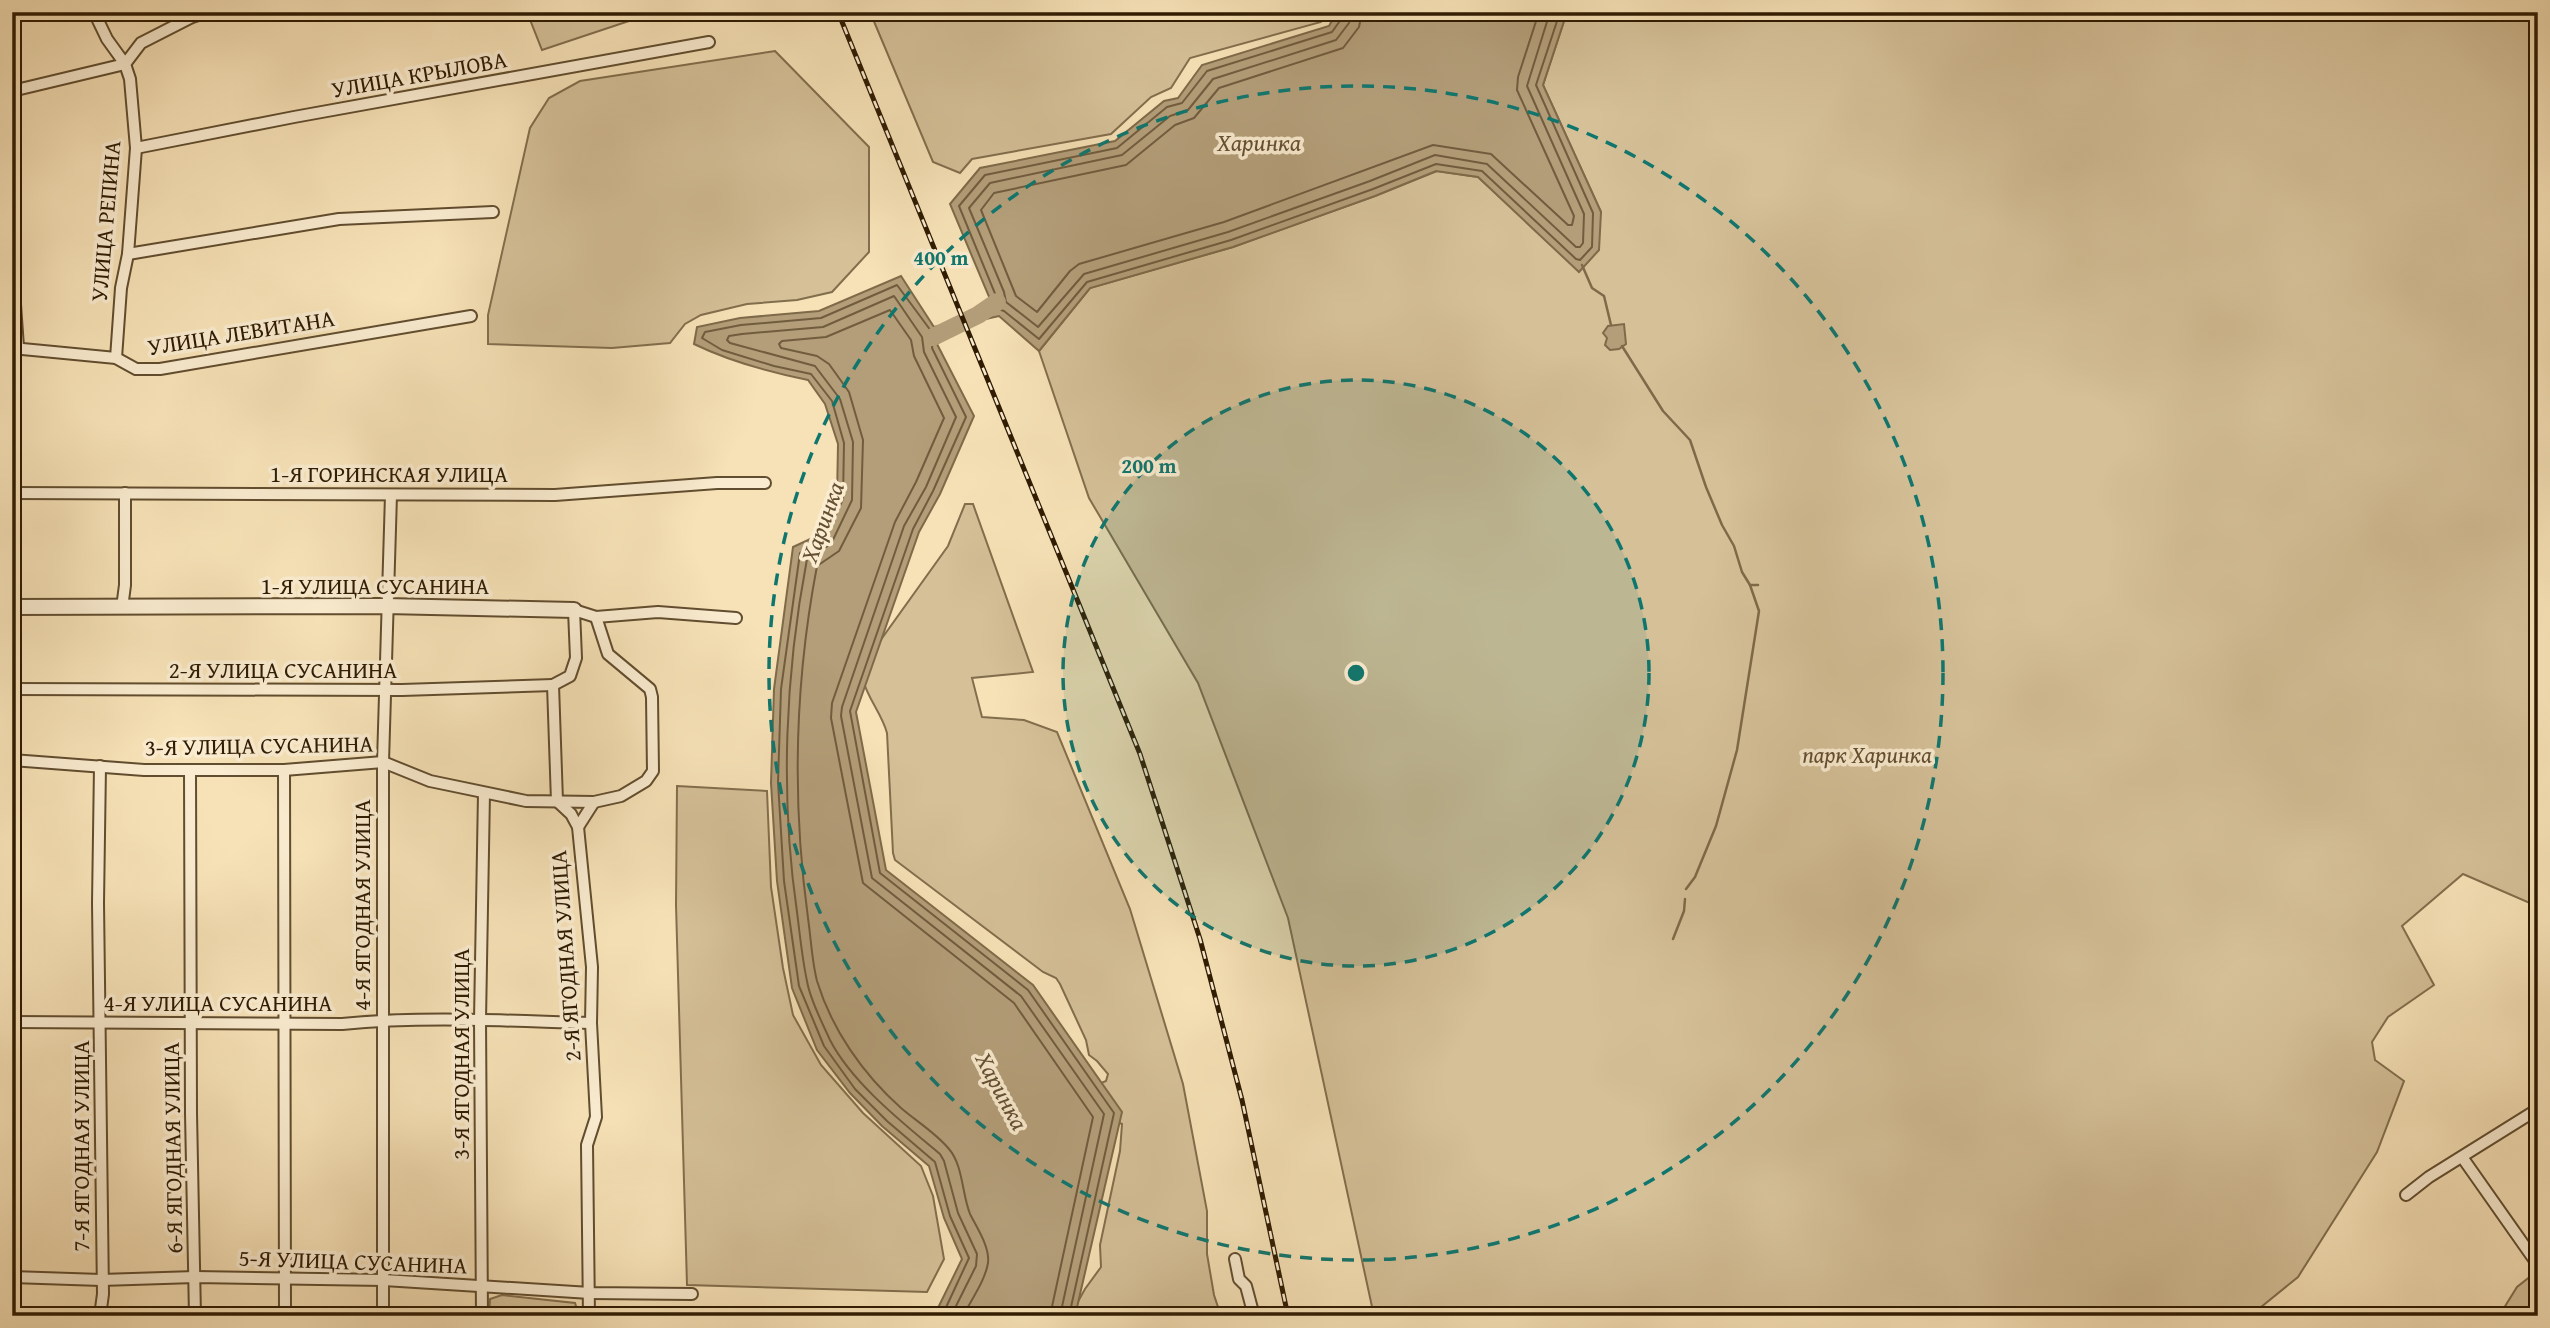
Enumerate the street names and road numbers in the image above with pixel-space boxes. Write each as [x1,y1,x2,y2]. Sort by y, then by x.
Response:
street label: УЛИЦА КРЫЛОВА [329,42,509,106]
street label: УЛИЦА РЕПИНА [82,139,128,303]
street label: УЛИЦА ЛЕВИТАНА [145,301,337,363]
street label: 1-Я ГОРИНСКАЯ УЛИЦА [270,457,508,490]
street label: 1-Я УЛИЦА СУСАНИНА [261,569,489,602]
street label: 2-Я УЛИЦА СУСАНИНА [169,653,397,686]
street label: 3-Я УЛИЦА СУСАНИНА [145,727,374,763]
street label: 4-Я ЯГОДНАЯ УЛИЦА [345,799,378,1011]
street label: 2-Я ЯГОДНАЯ УЛИЦА [541,849,589,1063]
street label: 3-Я ЯГОДНАЯ УЛИЦА [444,948,477,1160]
street label: 4-Я УЛИЦА СУСАНИНА [104,986,332,1019]
street label: 7-Я ЯГОДНАЯ УЛИЦА [64,1040,97,1252]
street label: 6-Я ЯГОДНАЯ УЛИЦА [154,1042,190,1254]
street label: 5-Я УЛИЦА СУСАНИНА [238,1241,468,1281]

